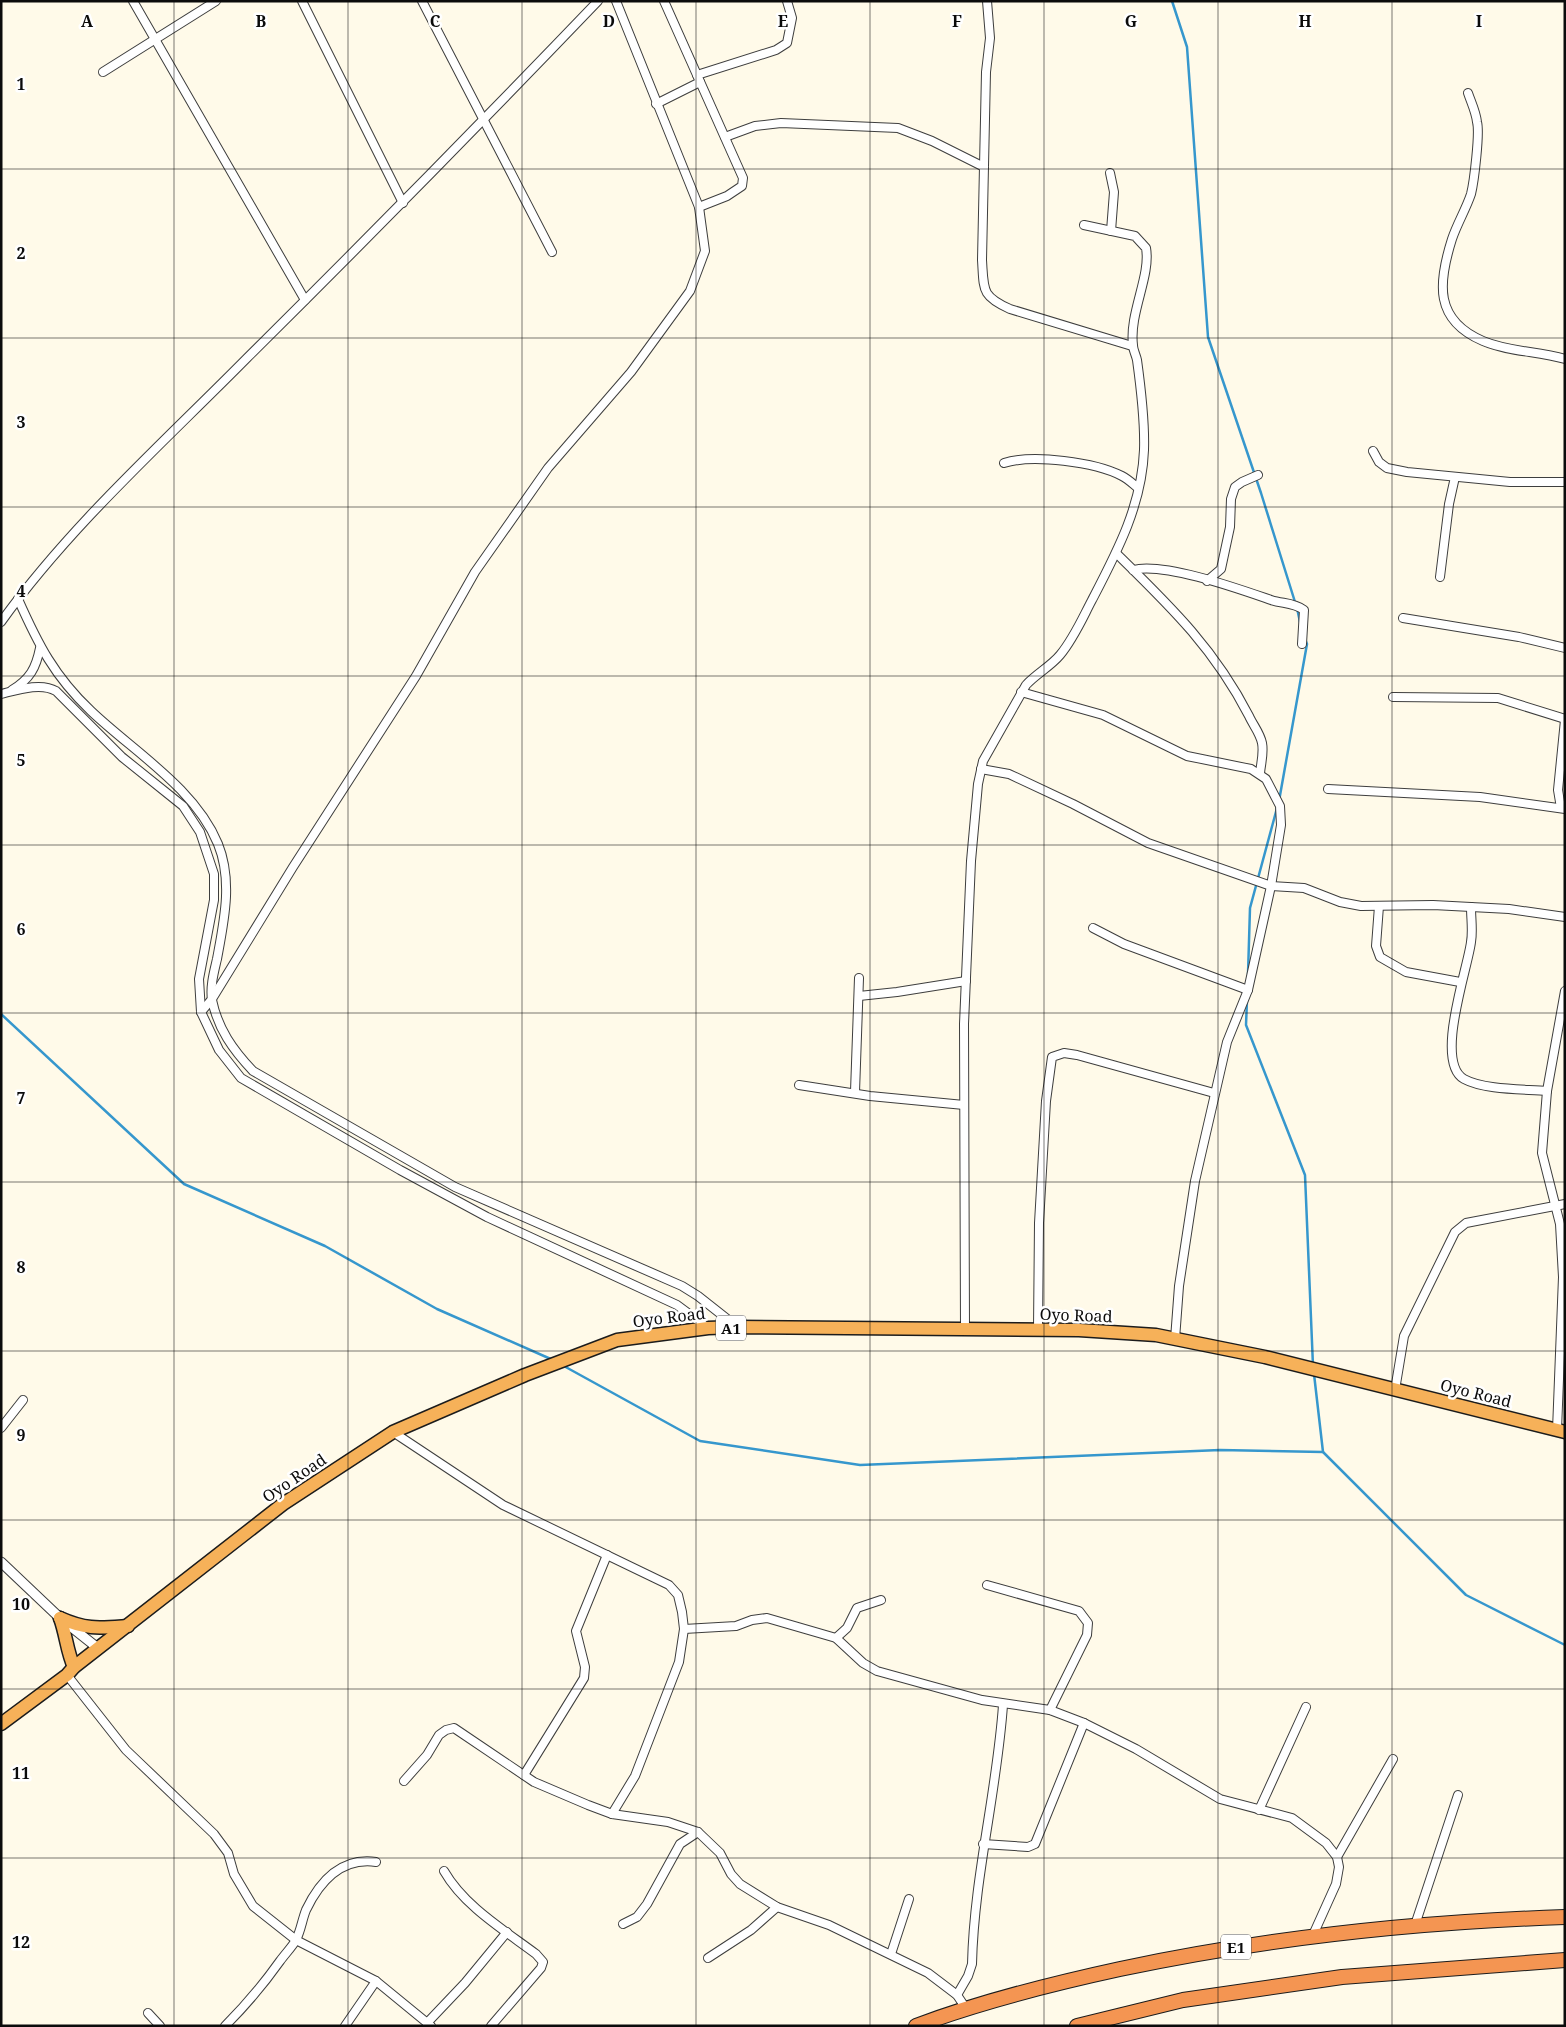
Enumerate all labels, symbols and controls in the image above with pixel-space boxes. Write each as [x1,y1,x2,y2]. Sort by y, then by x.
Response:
text: A [81,10,94,32]
text: B [256,10,267,32]
text: C [430,10,441,32]
text: D [603,10,615,32]
text: E [778,10,788,32]
text: F [952,10,962,32]
text: G [1125,10,1137,32]
text: H [1298,10,1312,32]
text: I [1476,10,1482,32]
text: 1 [16,73,26,95]
text: 2 [16,242,26,264]
text: 3 [16,411,26,433]
text: 4 [16,580,26,602]
text: 5 [16,749,26,771]
text: 6 [16,918,26,940]
text: 7 [16,1087,26,1109]
text: 8 [16,1256,26,1278]
street label: Oyo Road [631,1302,707,1332]
street label: Oyo Road [1039,1303,1113,1327]
road number: A1 [716,1316,746,1340]
street label: Oyo Road [1438,1374,1514,1413]
text: 9 [16,1424,26,1446]
street label: Oyo Road [258,1448,330,1507]
text: 10 [12,1593,30,1615]
text: 11 [12,1762,30,1784]
text: 12 [12,1931,30,1953]
road number: E1 [1221,1934,1251,1960]

